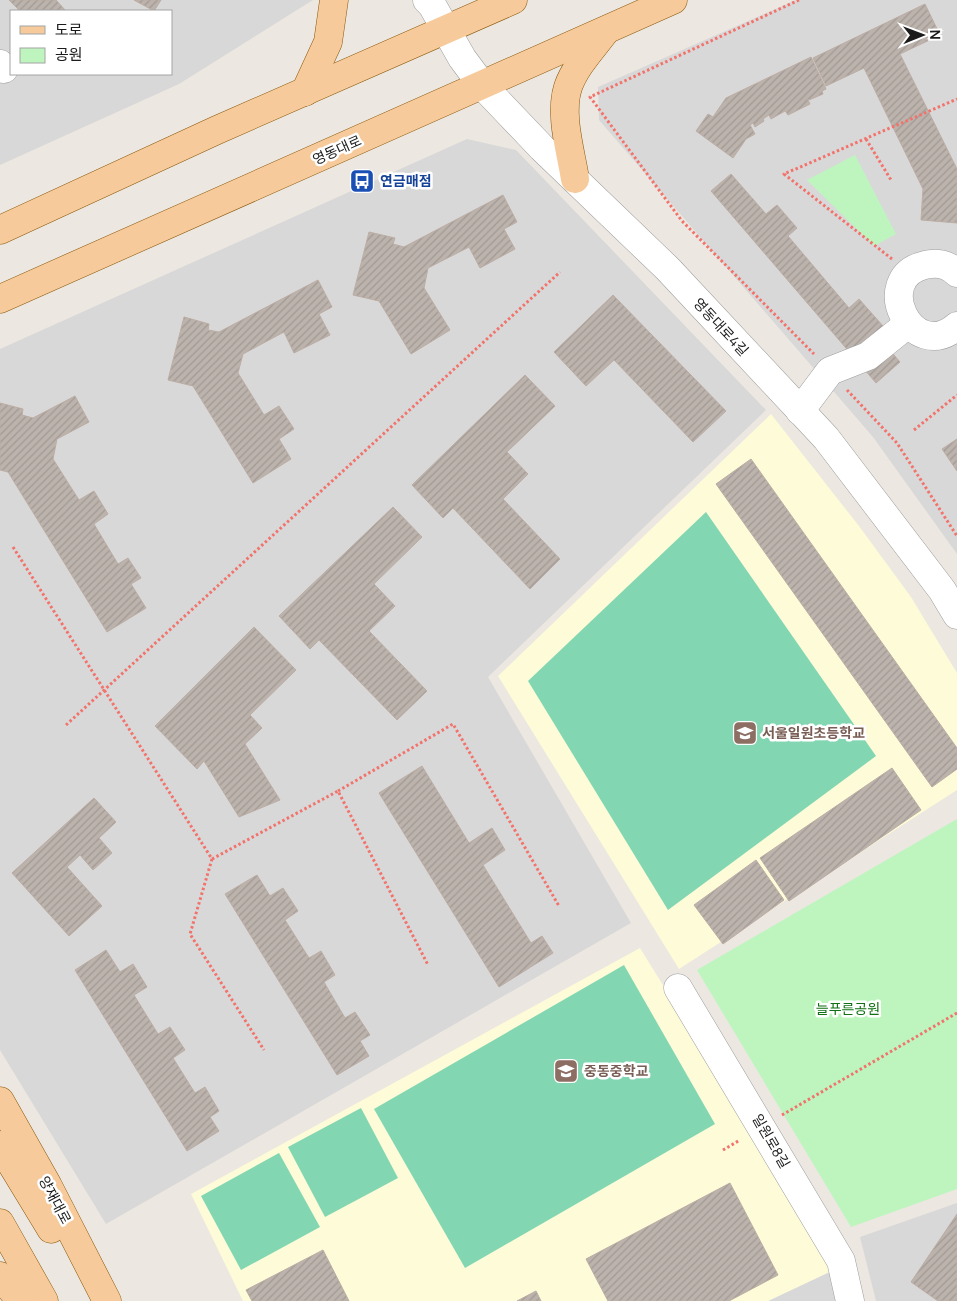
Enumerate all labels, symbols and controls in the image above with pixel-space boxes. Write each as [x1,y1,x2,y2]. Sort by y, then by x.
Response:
legend [10,10,172,75]
north arrow [897,10,947,60]
text: 도로 [55,19,83,40]
text: N [926,30,945,40]
text: 공원 [55,44,83,65]
street label: 영동대로 [309,130,364,169]
bus stop icon: 연금매점 [349,168,375,194]
place label: 연금매점 [380,171,432,190]
street label: 영동대로4길 [690,294,753,360]
school or university icon: 서울일원초등학교 [732,720,758,746]
place label: 서울일원초등학교 [762,723,865,742]
park label: 늘푸른공원 [816,999,880,1018]
school or university icon: 중동중학교 [553,1058,579,1084]
place label: 중동중학교 [584,1061,649,1080]
street label: 일원로8길 [748,1110,795,1171]
street label: 양재대로 [35,1173,76,1227]

